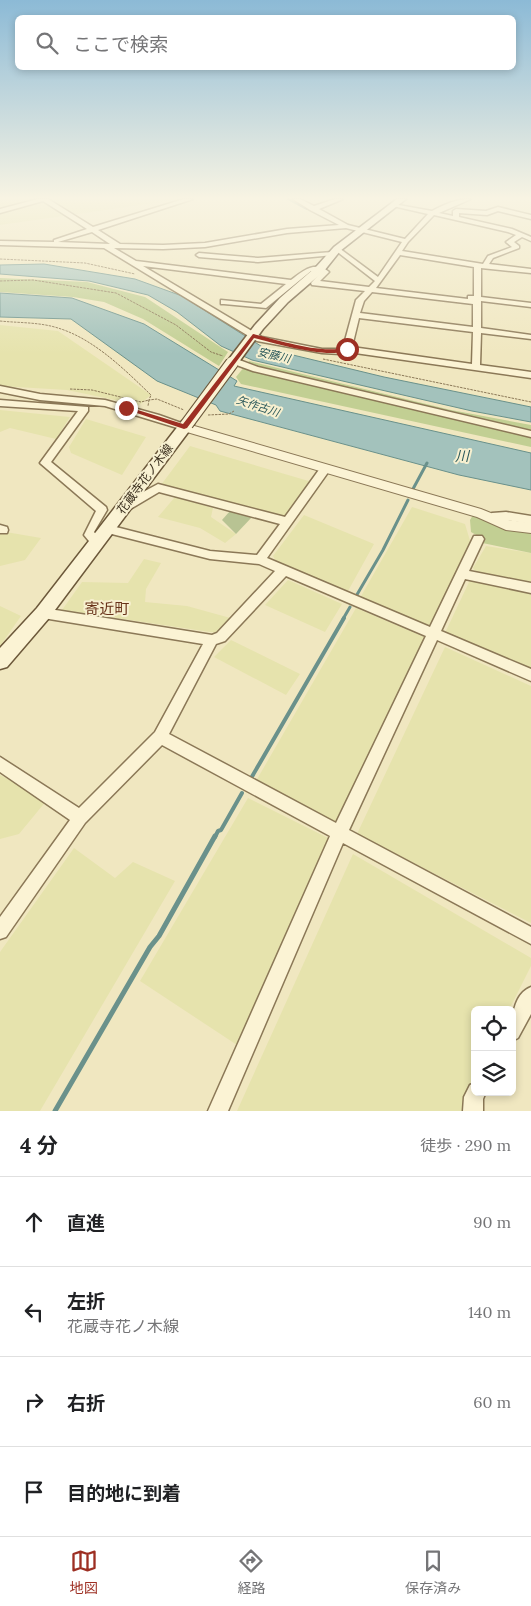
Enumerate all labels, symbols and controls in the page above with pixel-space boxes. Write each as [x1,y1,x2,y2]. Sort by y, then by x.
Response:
search box [15,15,516,70]
icon: search [33,29,61,57]
text: ここで検索 [73,32,168,56]
route start [336,338,359,361]
water label: 安藤川 [256,344,293,366]
water label: 矢作古川 [235,393,282,420]
route end [115,397,138,420]
street label: 花蔵寺花ノ木線 [113,441,176,517]
water label: 川 [455,447,471,465]
district label: 寄近町 [84,599,130,618]
map controls [471,1006,516,1096]
button: locate [471,1006,516,1051]
button: layers [471,1051,516,1096]
text: 4 分 [20,1132,58,1159]
text: 徒歩 · 290 m [420,1135,511,1155]
icon: ahead [20,1208,48,1236]
text: 直進 [67,1211,105,1235]
text: 90 m [473,1212,511,1232]
text: 左折 [67,1289,105,1313]
icon: left [20,1298,48,1326]
text: 140 m [468,1302,511,1322]
text: 花蔵寺花ノ木線 [67,1316,179,1336]
icon: right [20,1388,48,1416]
text: 右折 [67,1391,105,1415]
text: 60 m [473,1392,511,1412]
icon: arrive [20,1478,48,1506]
text: 目的地に到着 [67,1481,181,1505]
tab: 地図 [70,1547,98,1597]
tab: 経路 [237,1547,265,1597]
tab: 保存済み [405,1547,461,1597]

